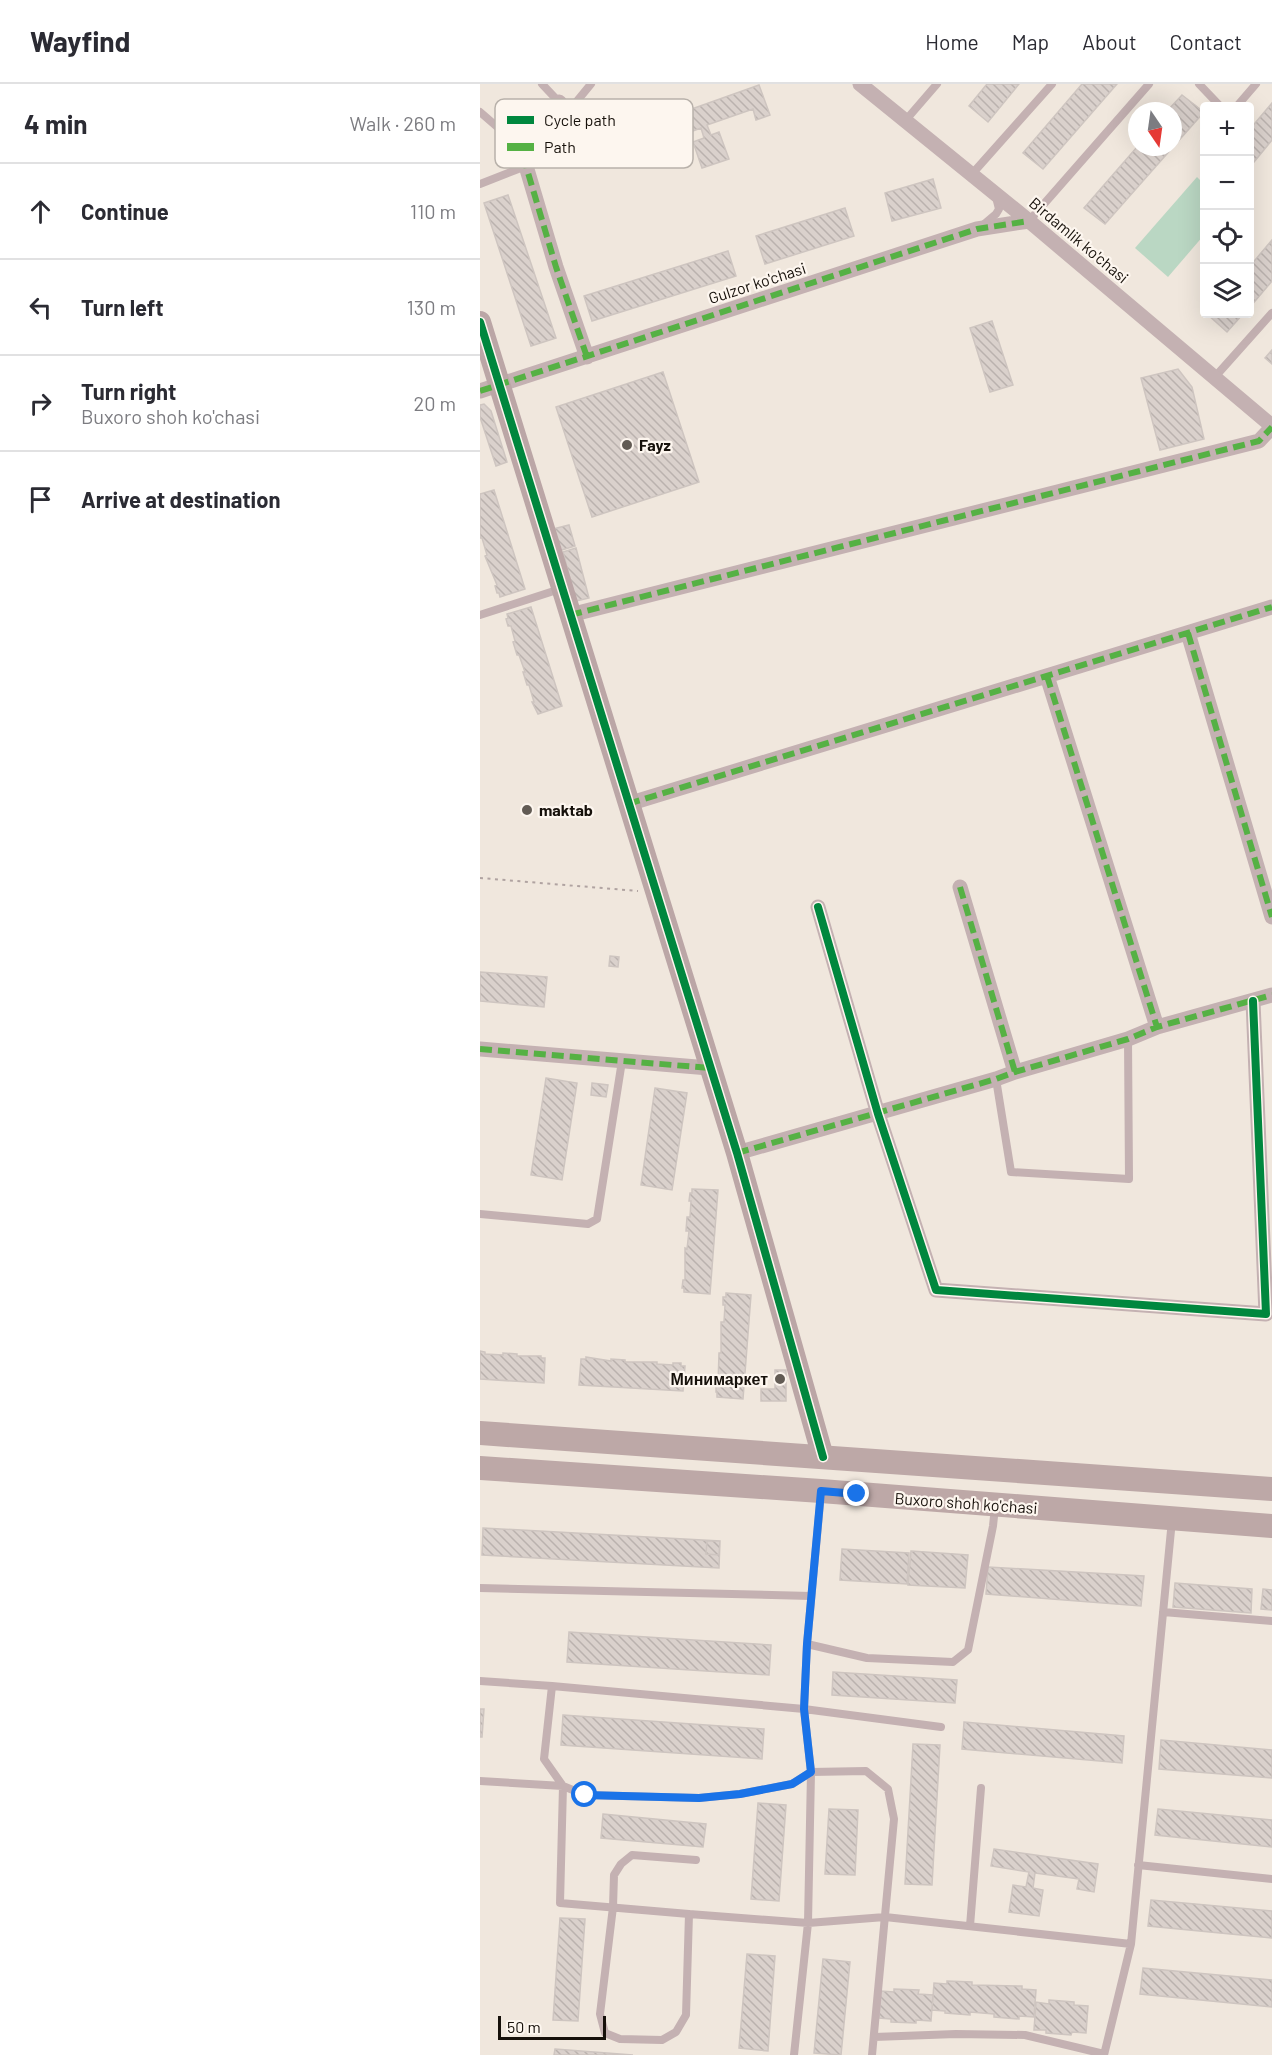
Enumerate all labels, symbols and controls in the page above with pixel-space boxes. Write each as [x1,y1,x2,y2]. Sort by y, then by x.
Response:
text: Wayfind [30,24,130,58]
text: Home [925,29,979,54]
text: Map [1012,29,1049,54]
text: About [1082,29,1137,54]
text: Contact [1170,29,1242,54]
legend [495,99,693,168]
north arrow [1128,102,1182,156]
map controls [1200,102,1254,318]
button: + [1200,102,1254,156]
text: 4 min [24,108,88,139]
text: Cycle path [544,110,616,129]
text: Walk · 260 m [349,111,456,135]
text: Path [544,137,576,156]
button: − [1200,156,1254,210]
street label: Birdamlik ko'chasi [1026,193,1133,287]
icon: ahead [24,195,57,228]
text: Continue [81,198,169,224]
text: 110 m [410,199,456,223]
button: locate [1200,210,1254,264]
street label: Gulzor ko'chasi [706,258,808,307]
button: layers [1200,264,1254,318]
icon: left [24,291,57,324]
text: Turn left [81,294,164,320]
text: 130 m [407,295,456,319]
text: Turn right [81,378,176,404]
icon: right [24,387,57,420]
text: 20 m [413,391,456,415]
text: Buxoro shoh ko'chasi [81,404,260,428]
place label: Fayz [639,435,671,454]
marker: Fayz [620,438,634,452]
icon: arrive [24,483,57,516]
text: Arrive at destination [81,486,280,512]
place label: maktab [539,800,593,819]
marker: maktab [520,803,534,817]
place label: Минимаркет [671,1369,768,1388]
marker: Минимаркет [773,1372,787,1386]
route end [843,1480,869,1506]
street label: Buxoro shoh ko'chasi [894,1488,1038,1517]
route start [571,1781,597,1807]
scale bar [498,2013,606,2040]
text: 50 m [507,2017,541,2036]

